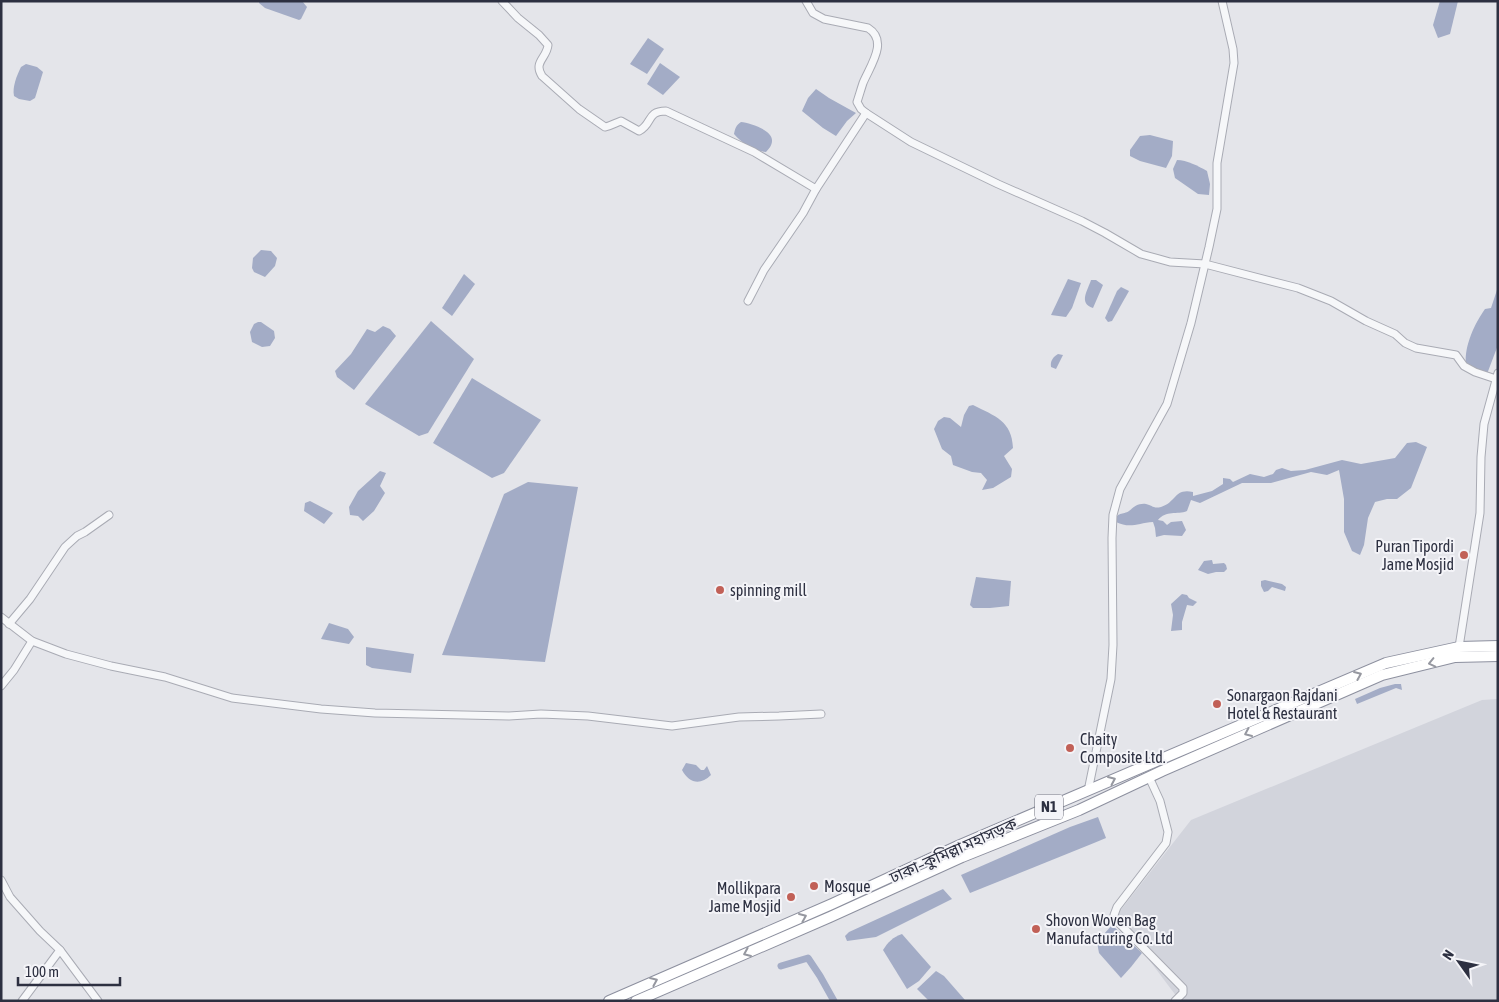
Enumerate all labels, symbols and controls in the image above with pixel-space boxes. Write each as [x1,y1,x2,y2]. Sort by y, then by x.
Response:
place label: Puran Tipordi Jame Mosjid [1375,537,1454,574]
marker: Puran Tipordi Jame Mosjid [1458,549,1470,561]
place label: spinning mill [730,581,807,600]
marker: spinning mill [714,584,726,596]
one-way arrow [1428,657,1437,668]
one-way arrow [1353,671,1362,682]
place label: Sonargaon Rajdani Hotel & Restaurant [1227,686,1338,722]
marker: Sonargaon Rajdani Hotel & Restaurant [1211,698,1223,710]
one-way arrow [1244,727,1253,737]
place label: Chaity Composite Ltd. [1080,730,1166,767]
marker: Chaity Composite Ltd. [1064,742,1076,754]
one-way arrow [1107,776,1116,787]
road number: N1 [1035,794,1063,820]
street label: ঢাকা–কুমিল্লা মহাসড়ক [886,813,1021,888]
place label: Mosque [824,877,870,896]
place label: Mollikpara Jame Mosjid [709,879,781,916]
marker: Mosque [808,880,820,892]
marker: Mollikpara Jame Mosjid [785,891,797,903]
place label: Shovon Woven Bag Manufacturing Co. Ltd [1046,911,1173,948]
one-way arrow [798,912,807,923]
marker: Shovon Woven Bag Manufacturing Co. Ltd [1030,923,1042,935]
north arrow [1434,937,1484,987]
one-way arrow [743,946,752,957]
text: N [1439,947,1457,963]
scale bar [18,954,120,986]
text: 100 m [25,963,59,980]
one-way arrow [649,976,658,987]

